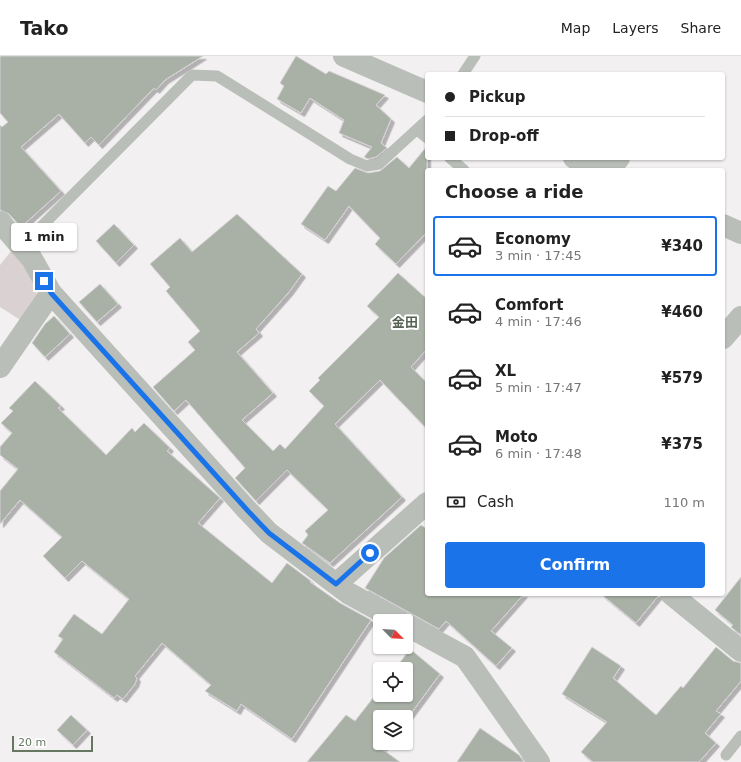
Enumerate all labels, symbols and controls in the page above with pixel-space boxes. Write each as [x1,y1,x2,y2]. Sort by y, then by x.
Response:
text: Tako [20,17,69,39]
text: Map [561,20,590,36]
text: Layers [612,20,659,36]
text: Share [681,20,721,36]
text: Pickup [469,88,525,106]
text: Drop-off [469,127,539,145]
text: Choose a ride [445,181,584,202]
callout: 1 min [11,223,77,251]
icon: car [447,228,483,264]
text: 1 min [24,229,64,244]
text: Economy [495,230,571,248]
text: ¥340 [661,237,703,255]
text: 3 min · 17:45 [495,248,582,263]
route end [35,272,53,290]
icon: car [447,294,483,330]
text: Comfort [495,296,563,314]
text: ¥460 [661,303,703,321]
text: 4 min · 17:46 [495,314,582,329]
district label: 金田 [392,315,418,330]
icon: car [447,360,483,396]
text: XL [495,362,516,380]
text: ¥579 [661,369,703,387]
text: 5 min · 17:47 [495,380,582,395]
icon: car [447,426,483,462]
text: Moto [495,428,538,446]
text: ¥375 [661,435,703,453]
text: 6 min · 17:48 [495,446,582,461]
icon: cash [445,491,467,513]
text: Cash [477,493,514,511]
text: 110 m [663,495,705,510]
button: Confirm [445,542,705,588]
route start [361,544,379,562]
north arrow [373,614,413,654]
map controls [373,614,413,750]
button: locate [373,662,413,702]
button: layers [373,710,413,750]
scale bar [12,734,93,753]
text: 20 m [18,736,46,749]

